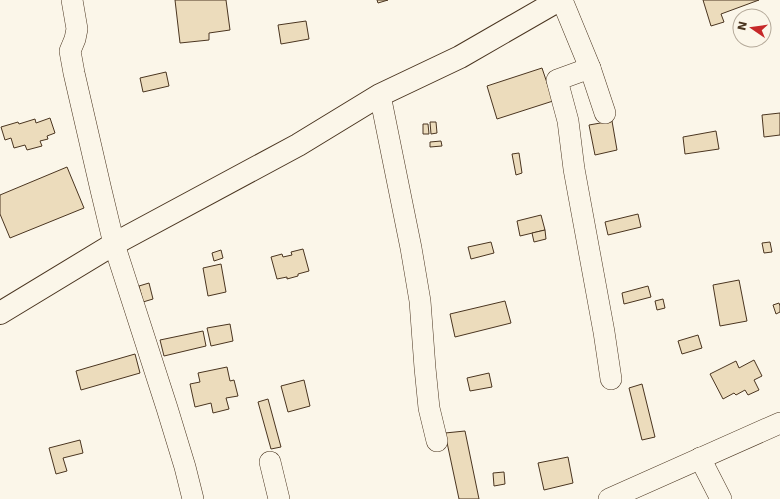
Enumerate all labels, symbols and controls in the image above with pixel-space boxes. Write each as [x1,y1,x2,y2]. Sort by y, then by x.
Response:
north arrow [732,8,772,48]
text: N [735,20,750,32]

